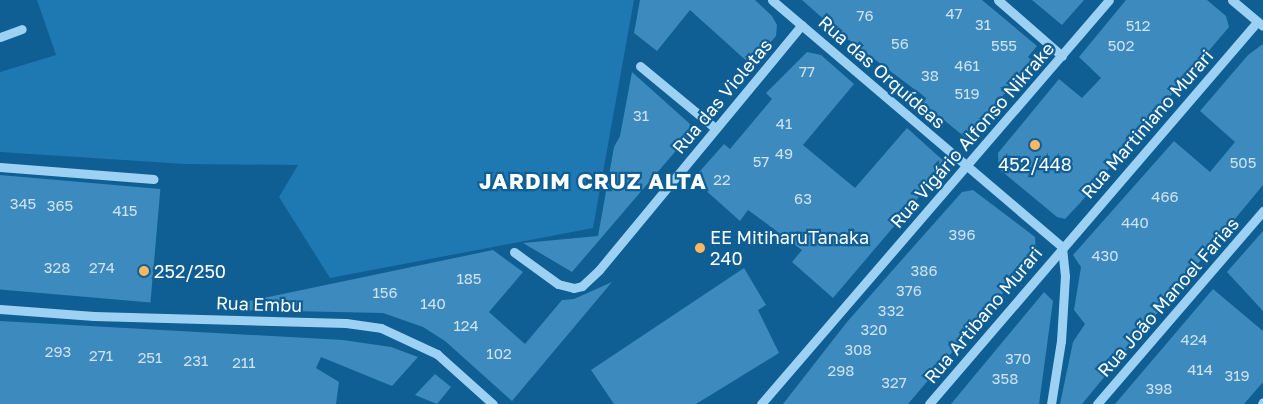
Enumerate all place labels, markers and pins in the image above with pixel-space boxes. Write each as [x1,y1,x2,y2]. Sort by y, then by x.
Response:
marker: 452/448 [1029,139,1041,151]
place label: 452/448 [998,153,1072,175]
place label: EE MitiharuTanaka 240 [710,227,869,270]
marker: EE MitiharuTanaka 240 [694,242,706,254]
place label: 252/250 [154,260,226,282]
marker: 252/250 [138,265,150,277]

